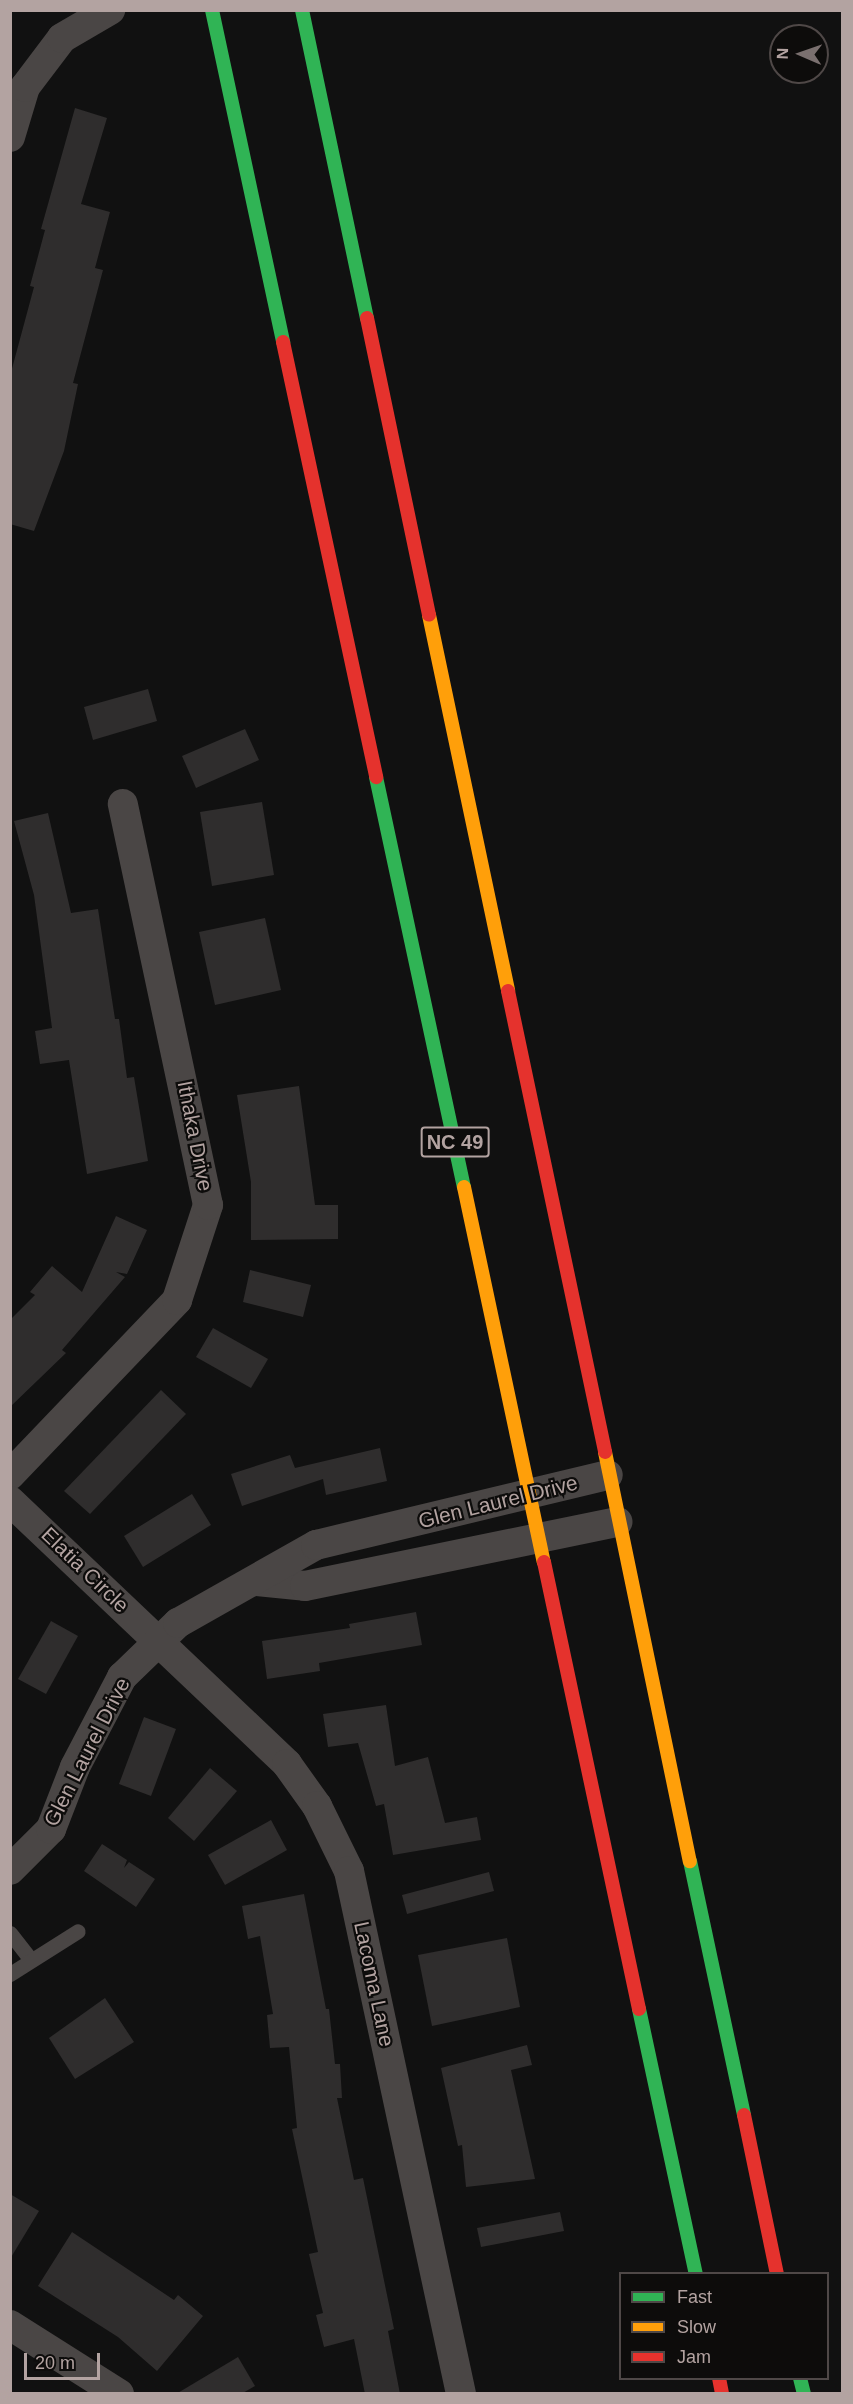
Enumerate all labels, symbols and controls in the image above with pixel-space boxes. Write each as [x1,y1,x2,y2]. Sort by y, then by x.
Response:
north arrow [769,24,829,84]
text: N [774,47,791,59]
street label: Ithaka Drive [172,1079,218,1193]
road number: NC 49 [420,1125,490,1159]
street label: Glen Laurel Drive [416,1470,580,1534]
street label: Elatia Circle [36,1522,134,1618]
street label: Glen Laurel Drive [39,1673,135,1831]
street label: Lacoma Lane [348,1919,400,2049]
legend [619,2272,829,2380]
text: Fast [677,2287,712,2307]
text: Slow [677,2317,716,2337]
scale bar [27,2341,104,2379]
text: Jam [677,2347,711,2367]
text: 20 m [35,2353,75,2373]

